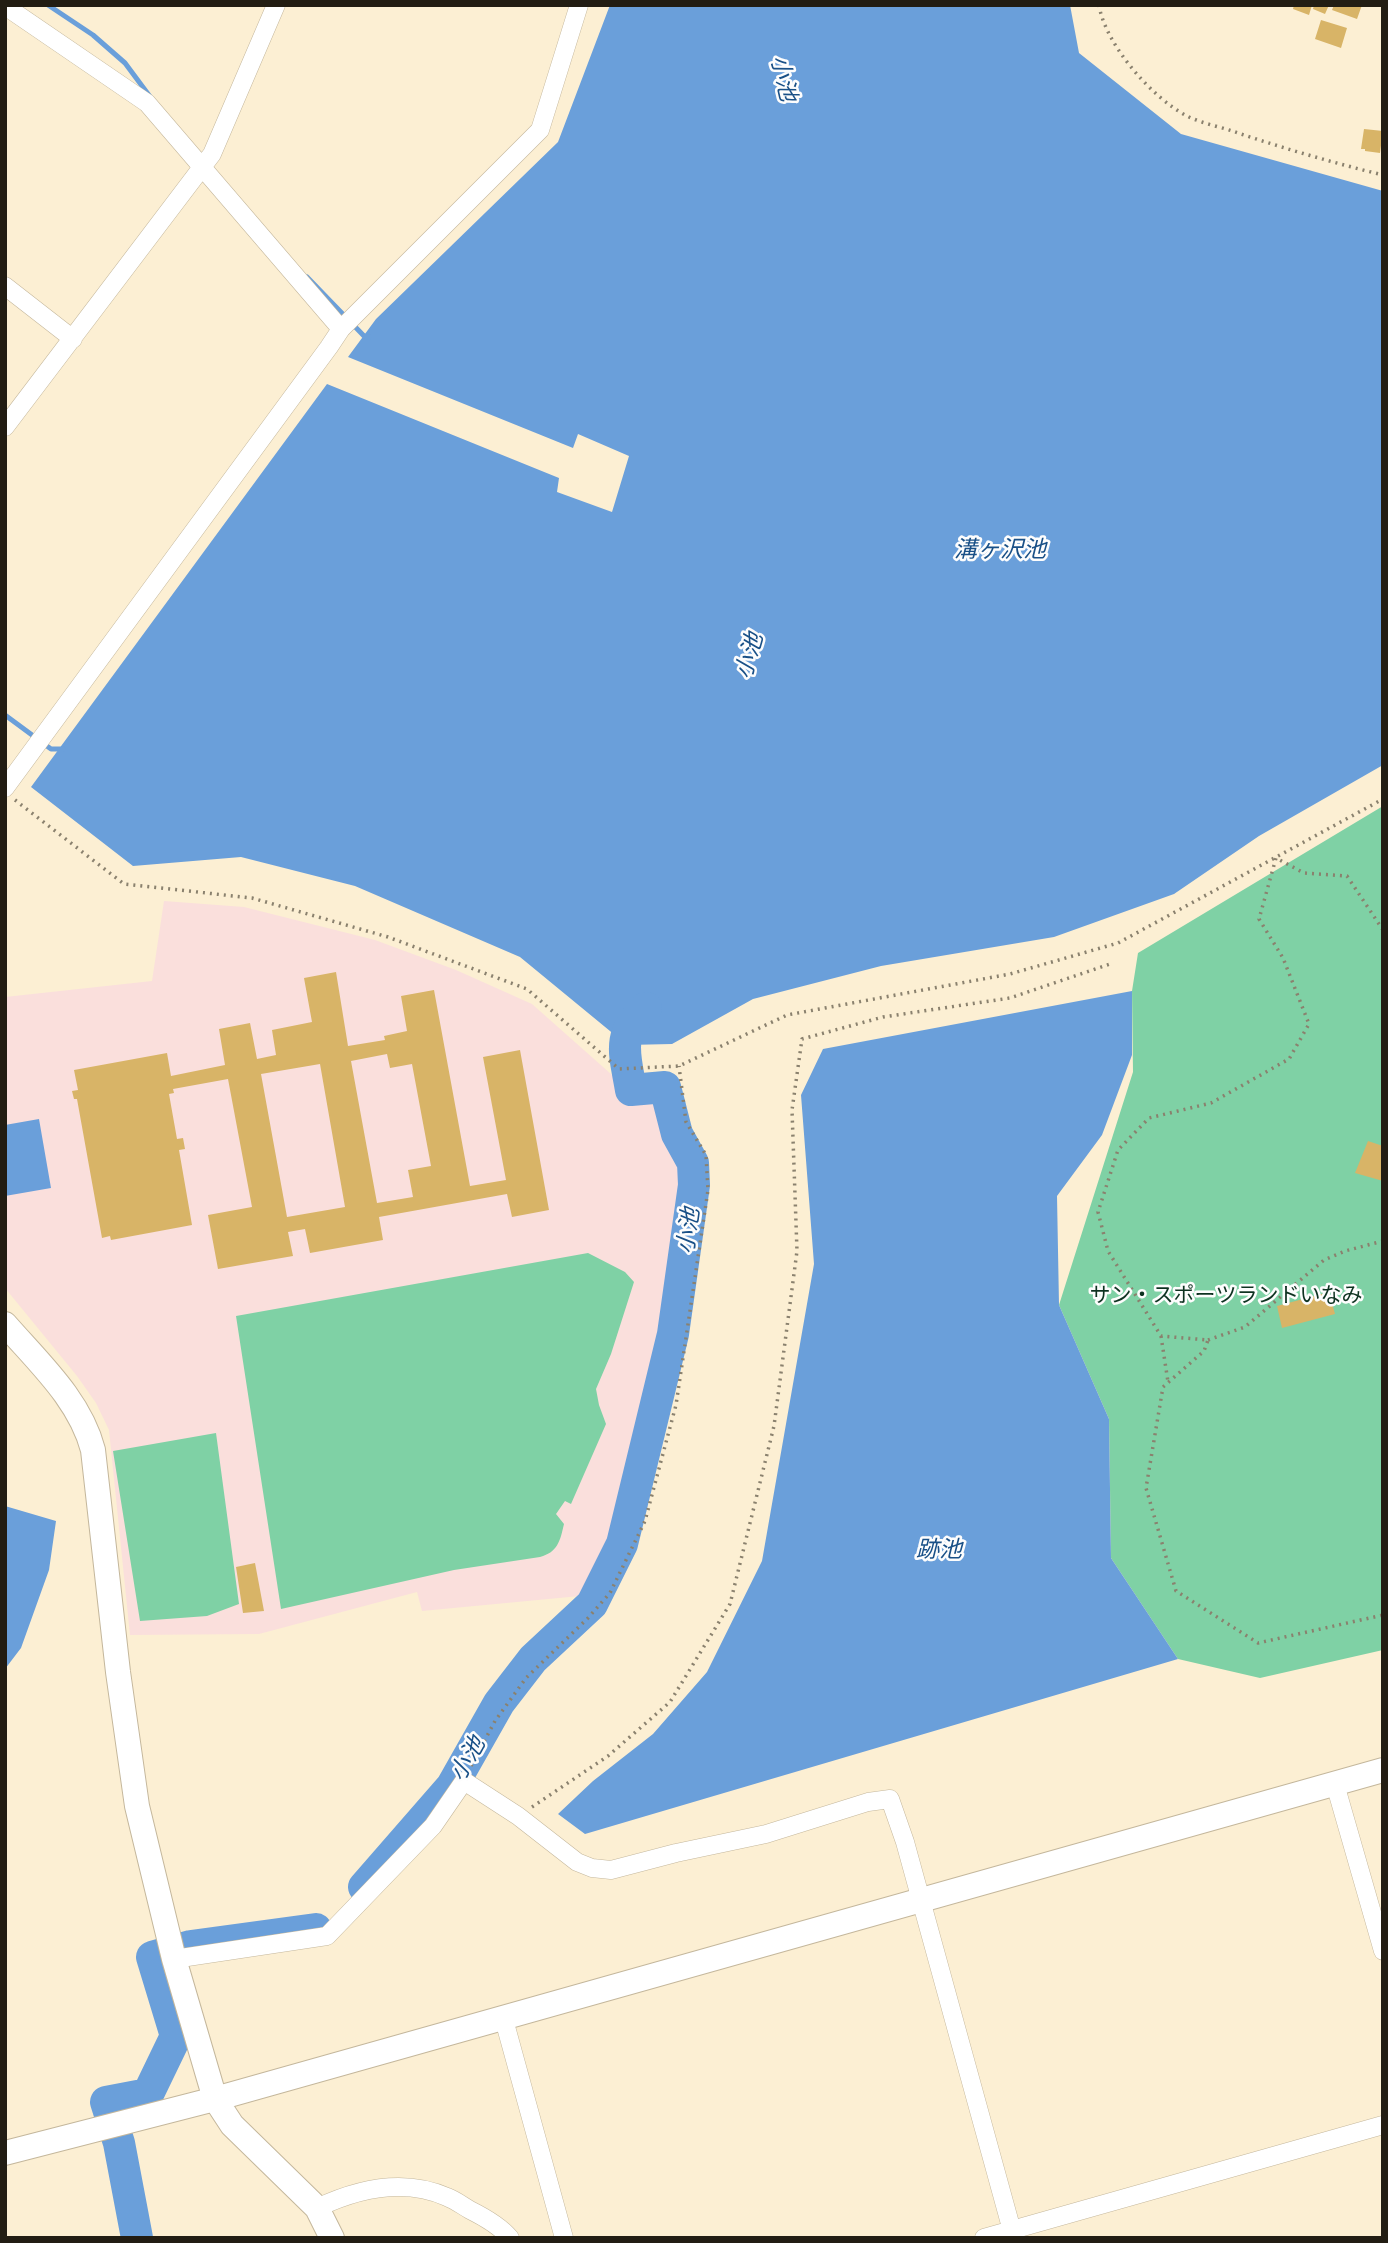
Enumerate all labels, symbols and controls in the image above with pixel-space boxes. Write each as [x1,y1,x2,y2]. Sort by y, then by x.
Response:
water label: 小池 [765,52,803,104]
water label: 溝ヶ沢池 [954,535,1046,563]
water label: 小池 [729,630,769,682]
water label: 小池 [671,1206,705,1256]
park label: サン・スポーツランドいなみ [1090,1282,1362,1308]
water label: 跡池 [916,1535,962,1563]
water label: 小池 [444,1732,490,1786]

